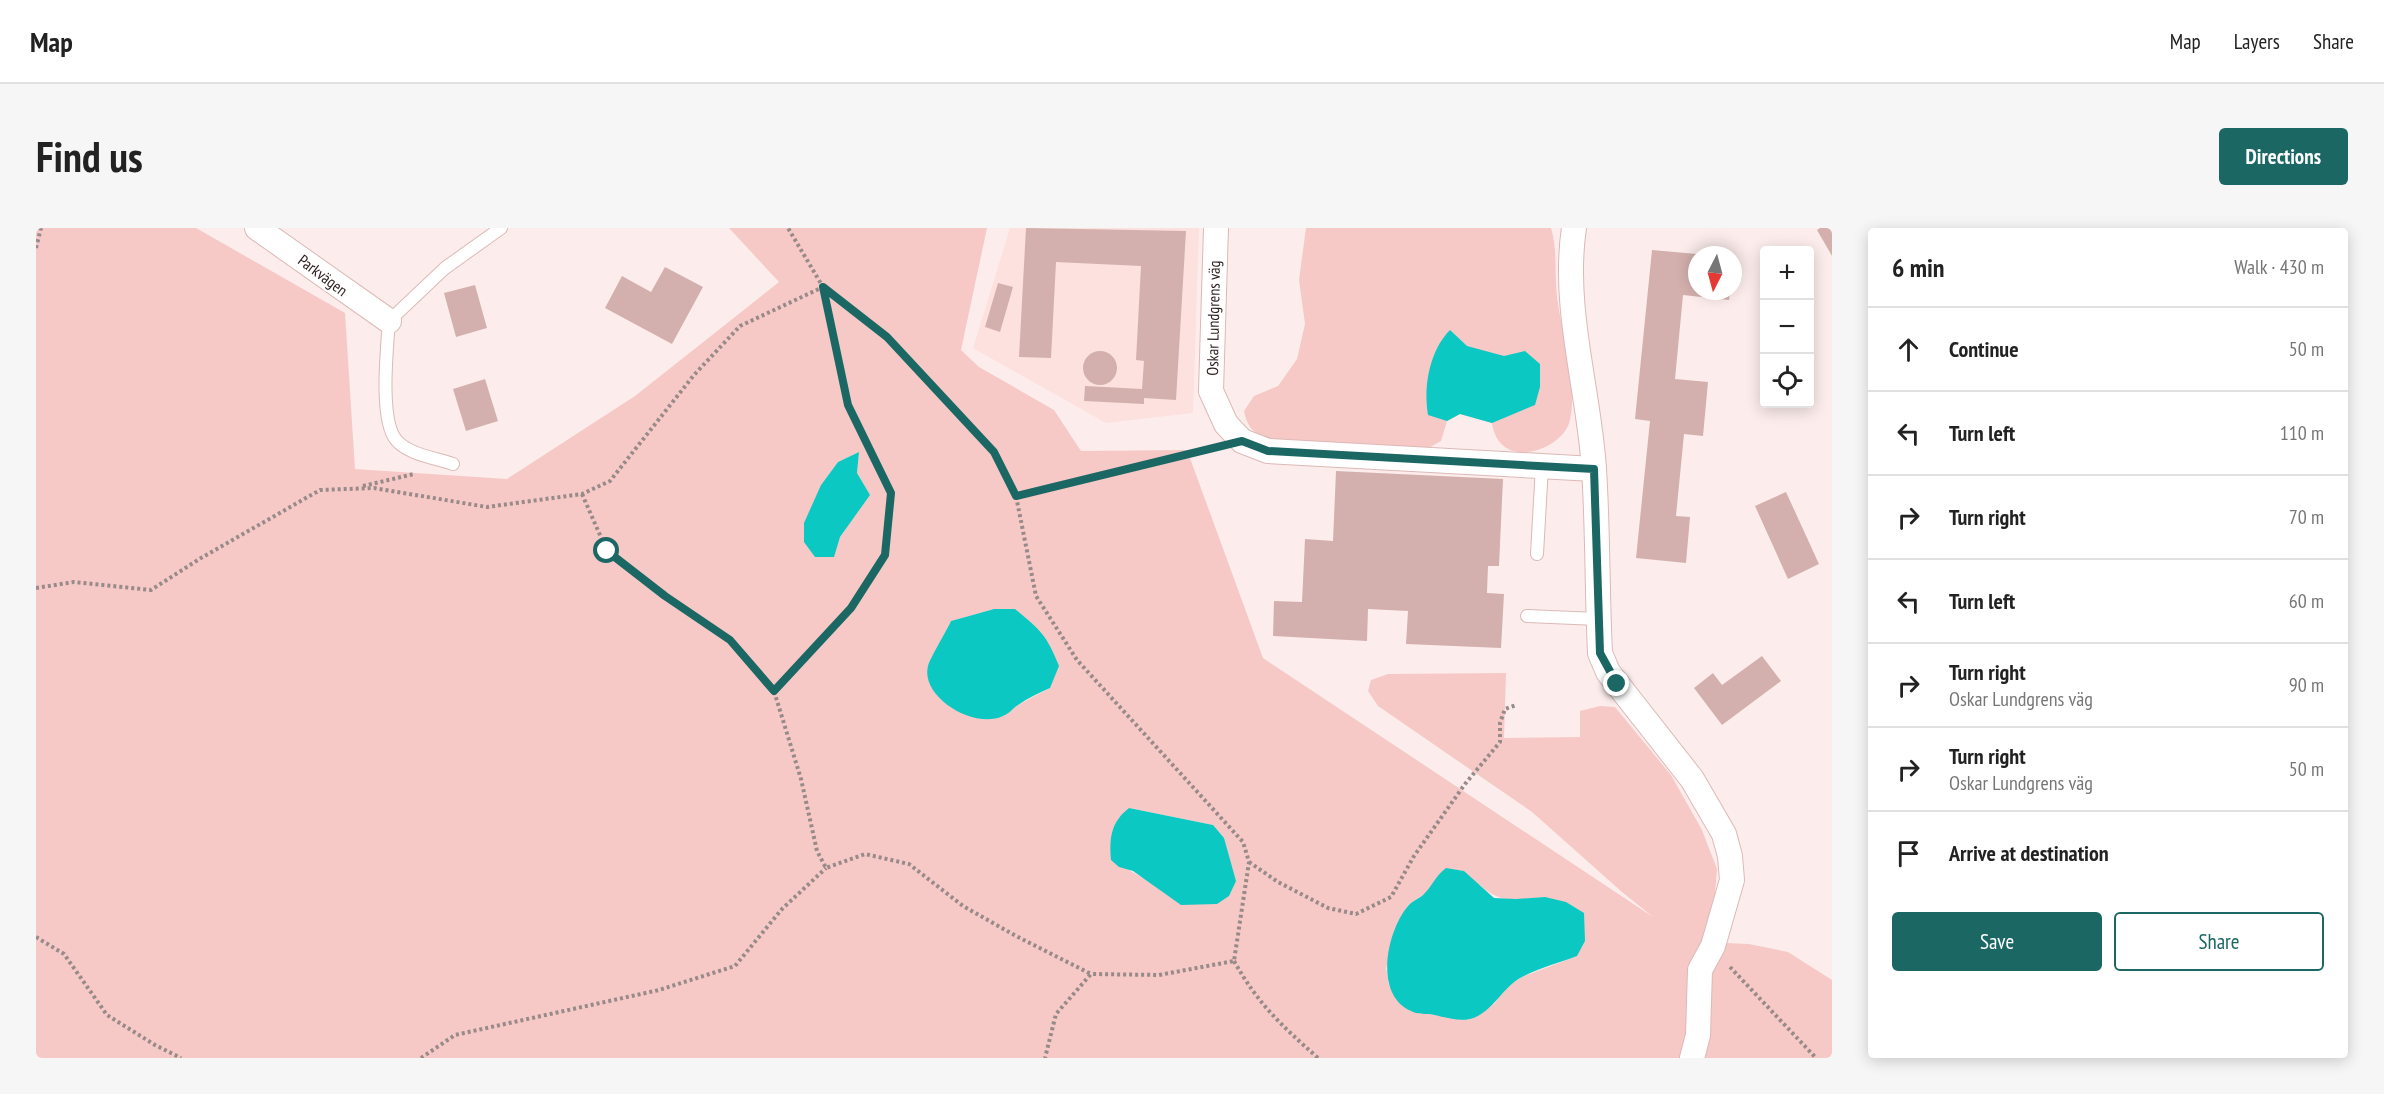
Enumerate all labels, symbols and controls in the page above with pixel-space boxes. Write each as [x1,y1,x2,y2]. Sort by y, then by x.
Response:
text: Map [30,23,73,60]
text: Map [2170,28,2201,55]
text: Layers [2234,28,2280,55]
text: Share [2313,28,2354,55]
button: Directions [2219,128,2348,185]
text: Find us [36,129,143,184]
north arrow [1688,246,1742,300]
map controls [1760,246,1814,408]
button: + [1760,246,1814,300]
street label: Parkvägen [294,250,352,300]
text: 6 min [1892,251,1945,284]
text: Walk · 430 m [2234,254,2324,280]
street label: Oskar Lundgrens väg [1202,260,1224,376]
button: − [1760,300,1814,354]
icon: ahead [1892,333,1925,366]
text: Continue [1949,335,2019,363]
text: 50 m [2289,336,2324,362]
button: locate [1760,354,1814,408]
icon: left [1892,417,1925,450]
text: Turn left [1949,419,2015,447]
text: 110 m [2280,420,2324,446]
icon: right [1892,501,1925,534]
text: Turn right [1949,503,2026,531]
text: 70 m [2289,504,2324,530]
route start [593,537,619,563]
icon: left [1892,585,1925,618]
text: Turn left [1949,587,2015,615]
text: 60 m [2289,588,2324,614]
text: Turn right [1949,658,2026,686]
icon: right [1892,669,1925,702]
route end [1603,670,1629,696]
text: 90 m [2289,672,2324,698]
text: Oskar Lundgrens väg [1949,686,2093,712]
text: Turn right [1949,742,2026,770]
icon: right [1892,753,1925,786]
text: 50 m [2289,756,2324,782]
text: Oskar Lundgrens väg [1949,770,2093,796]
icon: arrive [1892,837,1925,870]
text: Arrive at destination [1949,839,2109,867]
button: Save [1892,912,2102,971]
button: Share [2114,912,2324,971]

